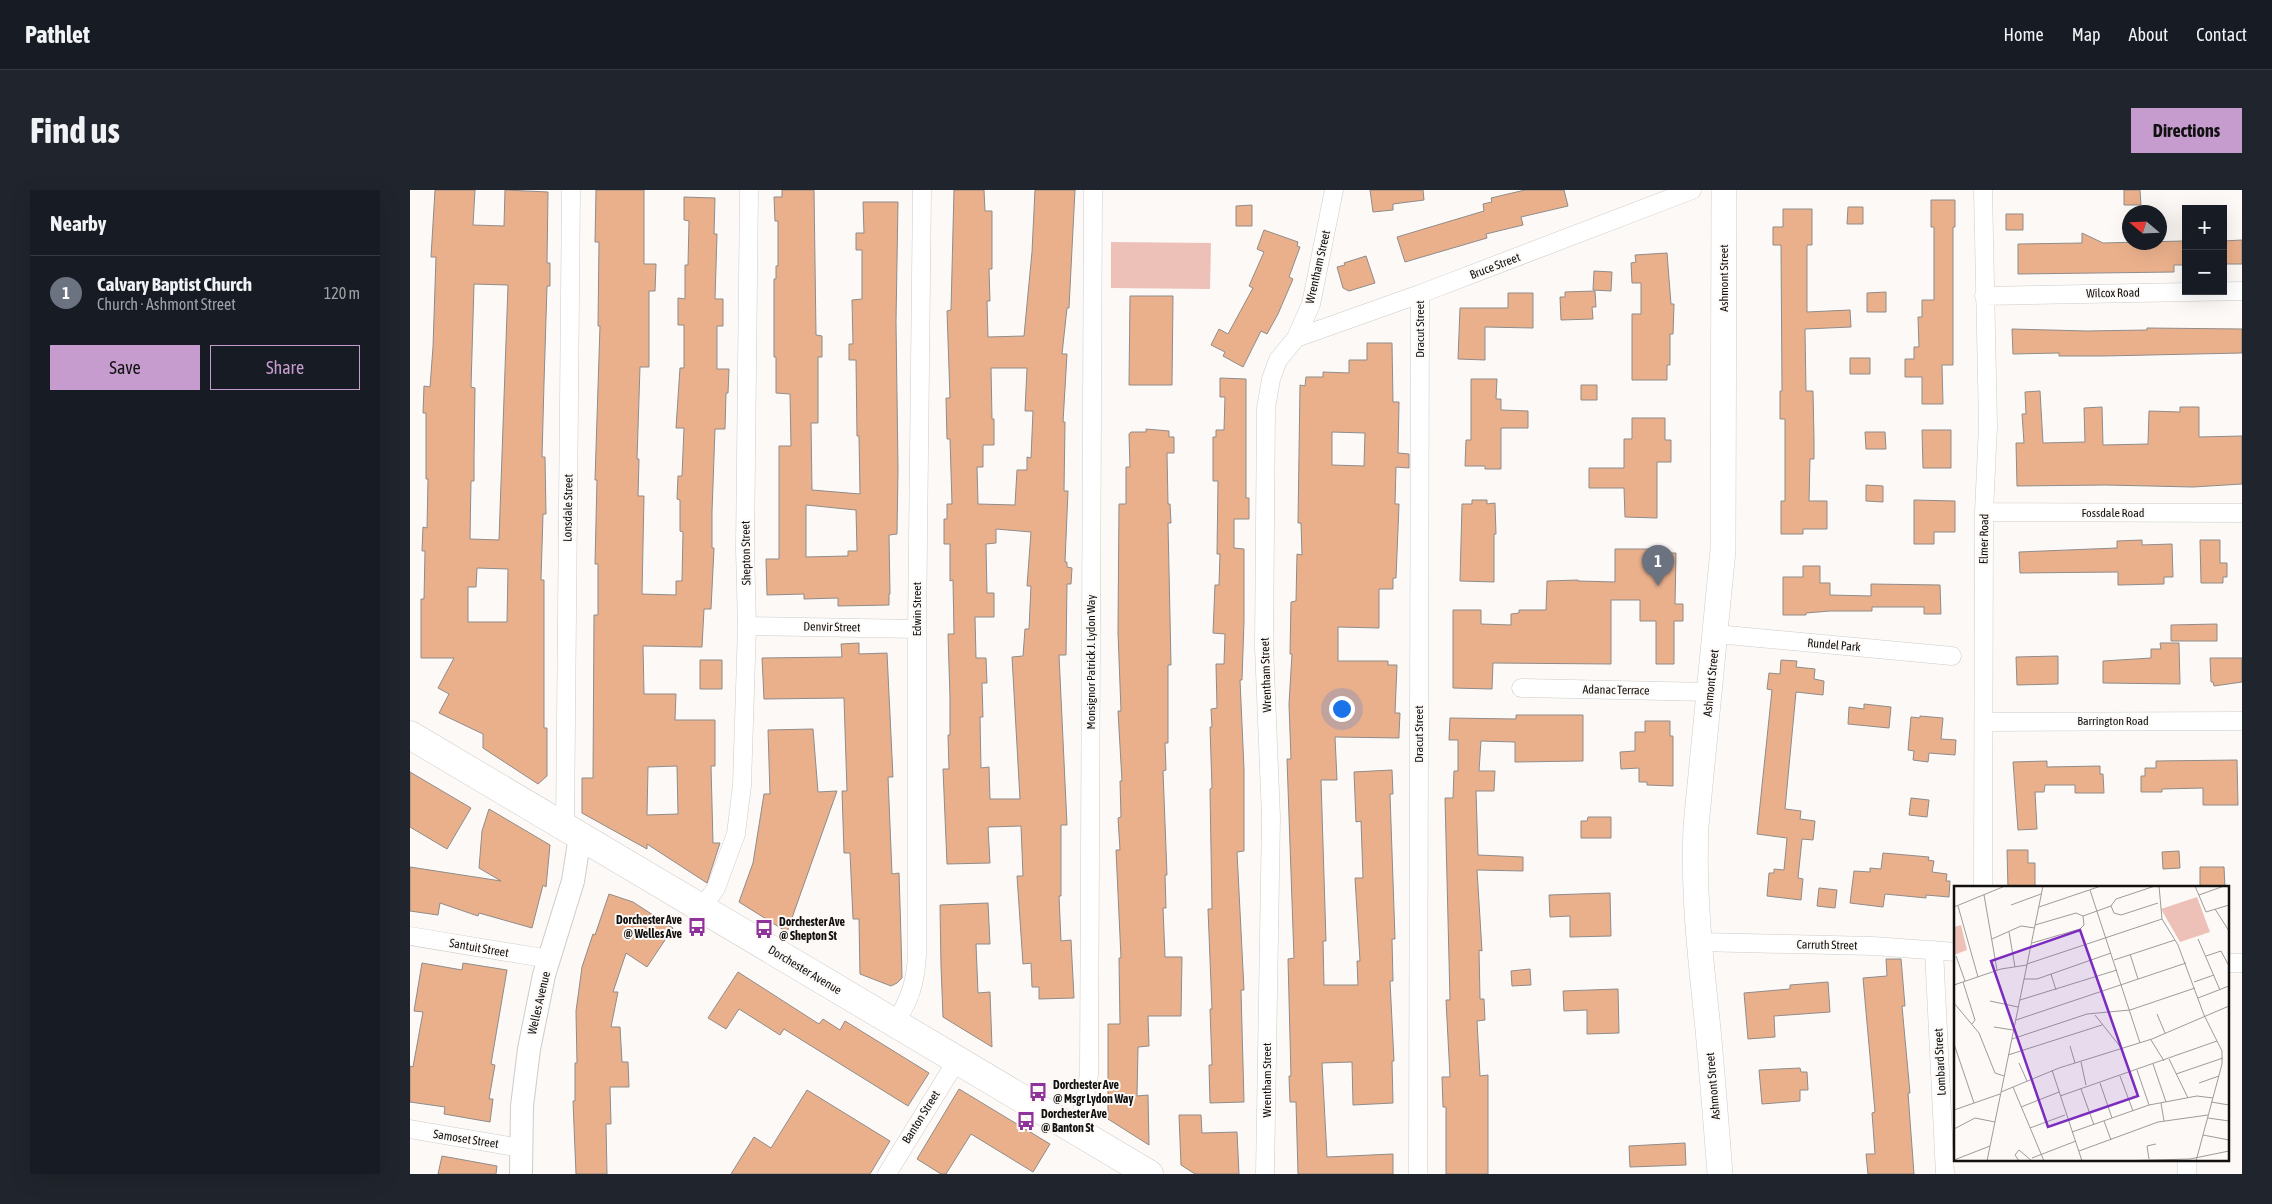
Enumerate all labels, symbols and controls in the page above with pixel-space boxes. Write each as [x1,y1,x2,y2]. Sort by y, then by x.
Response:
text: Pathlet [25,21,90,48]
text: Home [2004,24,2044,45]
text: Map [2072,24,2101,45]
text: About [2129,24,2168,45]
text: Contact [2196,24,2247,45]
button: Directions [2131,108,2242,153]
text: Find us [30,110,120,150]
north arrow [2122,205,2167,250]
map controls [2182,205,2227,295]
button: + [2182,205,2227,250]
text: Nearby [50,211,106,235]
street label: Wrentham Street [1303,228,1333,305]
street label: Ashmont Street [1717,244,1731,312]
street label: Bruce Street [1468,250,1523,282]
button: − [2182,250,2227,295]
text: Calvary Baptist Church [97,273,252,295]
text: 1 [62,284,70,302]
text: 120 m [324,284,360,302]
street label: Wilcox Road [2086,286,2140,300]
text: Church · Ashmont Street [97,295,236,313]
street label: Dracut Street [1413,300,1427,358]
button: Save [50,345,200,390]
button: Share [210,345,360,390]
street label: Lonsdale Street [560,473,576,542]
street label: Fossdale Road [2081,506,2145,520]
street label: Elmer Road [1977,514,1991,564]
street label: Shepton Street [738,520,754,586]
pin: 1 [1642,545,1674,586]
street label: Edwin Street [910,581,924,636]
street label: Monsignor Patrick J. Lydon Way [1084,595,1098,729]
street label: Denvir Street [803,620,861,635]
street label: Rundel Park [1807,636,1862,654]
street label: Wrentham Street [1258,637,1274,713]
street label: Ashmont Street [1701,648,1722,717]
street label: Adanac Terrace [1582,682,1650,698]
your location [1329,696,1355,722]
street label: Dracut Street [1412,705,1426,763]
street label: Barrington Road [2077,714,2149,728]
inset map [1954,886,2230,1162]
place label: Dorchester Ave @ Welles Ave [616,913,683,941]
place label: Dorchester Ave @ Shepton St [779,915,846,943]
bus stop icon: Dorchester Ave @ Welles Ave [686,916,708,938]
bus stop icon: Dorchester Ave @ Shepton St [753,918,775,940]
street label: Santuit Street [448,936,510,960]
street label: Carruth Street [1796,937,1858,953]
street label: Dorchester Avenue [766,943,844,997]
street label: Welles Avenue [525,970,553,1036]
street label: Lombard Street [1931,1027,1949,1096]
street label: Wrentham Street [1260,1042,1274,1117]
street label: Ashmont Street [1703,1051,1723,1120]
place label: Dorchester Ave @ Msgr Lydon Way [1053,1078,1133,1106]
bus stop icon: Dorchester Ave @ Msgr Lydon Way [1027,1081,1049,1103]
street label: Banton Street [899,1087,943,1146]
place label: Dorchester Ave @ Banton St [1041,1107,1108,1135]
bus stop icon: Dorchester Ave @ Banton St [1015,1110,1037,1132]
street label: Samoset Street [432,1127,500,1151]

